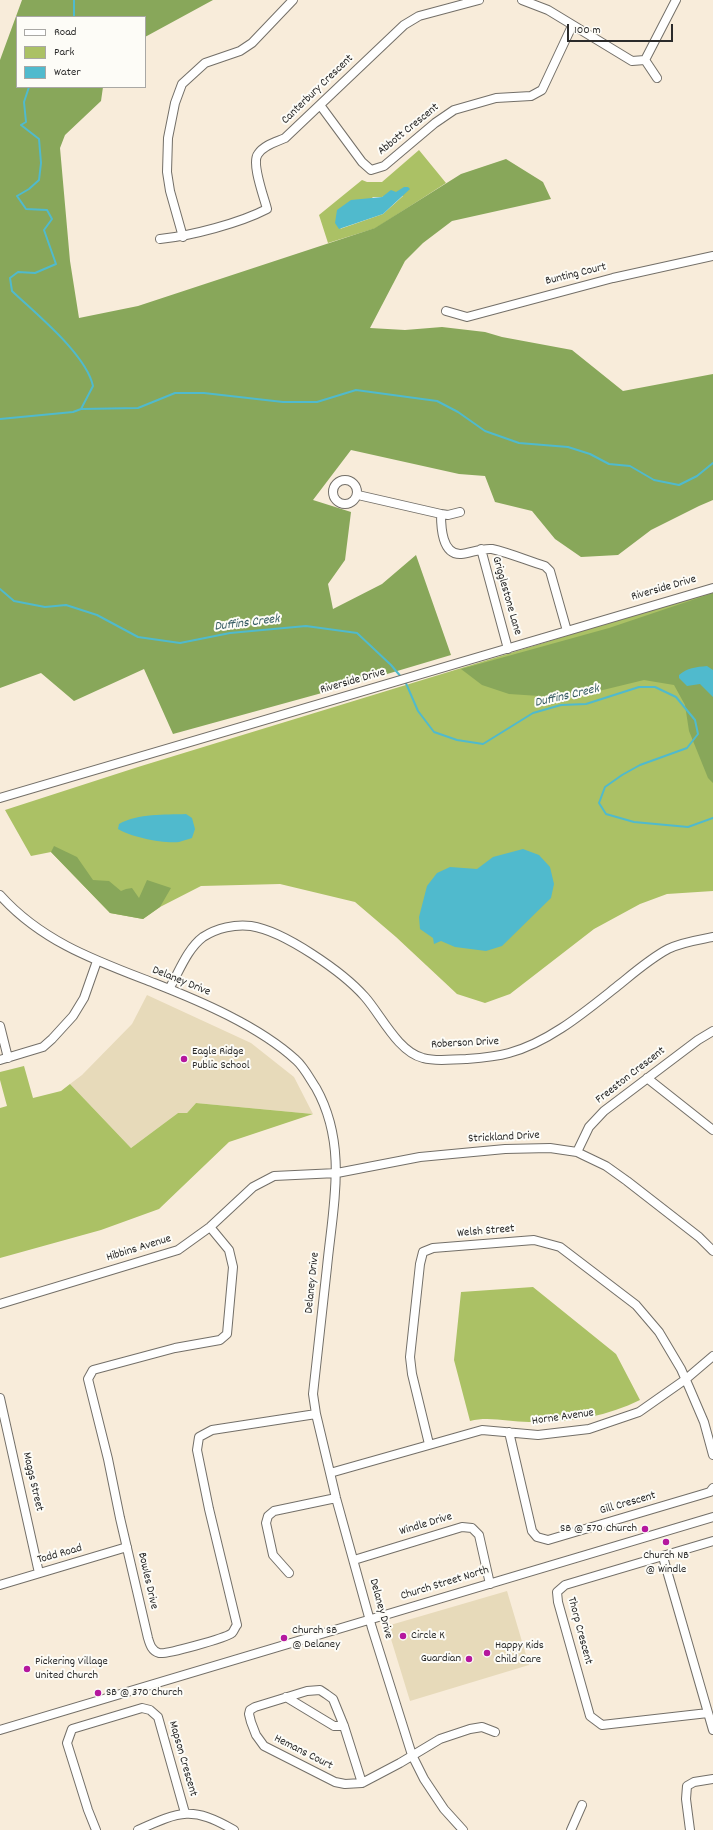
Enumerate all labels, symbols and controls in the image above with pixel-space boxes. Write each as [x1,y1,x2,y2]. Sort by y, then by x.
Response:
legend [16,16,146,88]
scale bar [569,16,675,42]
text: 100 m [574,22,601,39]
text: Road [54,24,76,41]
text: Park [54,44,74,61]
street label: Canterbury Crescent [279,52,357,128]
text: Water [54,64,81,81]
street label: Abbott Crescent [375,101,443,159]
street label: Bunting Court [544,261,608,289]
street label: Grigglestone Lane [488,555,524,637]
street label: Riverside Drive [630,573,698,605]
water label: Duffins Creek [213,612,281,636]
street label: Riverside Drive [319,666,387,698]
water label: Duffins Creek [533,682,601,712]
street label: Delaney Drive [150,964,212,1000]
street label: Roberson Drive [431,1035,499,1053]
street label: Freeston Crescent [593,1044,669,1108]
place label: Eagle Ridge Public School [192,1045,250,1073]
marker: Eagle Ridge Public School [179,1054,189,1064]
street label: Strickland Drive [468,1129,540,1147]
street label: Welsh Street [457,1222,515,1242]
street label: Hibbins Avenue [105,1232,173,1266]
street label: Delaney Drive [303,1252,323,1314]
street label: Horne Avenue [531,1407,595,1429]
street label: Maggs Street [18,1451,46,1513]
street label: Gill Crescent [598,1489,658,1519]
street label: Windle Drive [398,1510,454,1540]
place label: SB @ 570 Church [560,1522,637,1536]
marker: SB @ 570 Church [640,1524,650,1534]
marker: Church NB @ Windle [661,1537,671,1547]
street label: Todd Road [36,1542,84,1568]
place label: Church NB @ Windle [643,1549,689,1577]
street label: Bowles Drive [133,1551,161,1611]
street label: Church Street North [399,1564,491,1604]
street label: Delaney Drive [365,1577,395,1641]
street label: Thorp Crescent [563,1596,595,1666]
place label: Church SB @ Delaney [292,1624,340,1652]
place label: Circle K [411,1629,445,1643]
marker: Circle K [398,1631,408,1641]
marker: Church SB @ Delaney [279,1633,289,1643]
place label: Happy Kids Child Care [495,1639,544,1667]
marker: Happy Kids Child Care [482,1648,492,1658]
place label: Guardian [421,1652,461,1666]
marker: Guardian [464,1654,474,1664]
place label: Pickering Village United Church [35,1655,108,1683]
marker: Pickering Village United Church [22,1664,32,1674]
place label: SB @ 370 Church [106,1686,183,1700]
marker: SB @ 370 Church [93,1688,103,1698]
street label: Mapson Crescent [164,1720,200,1798]
street label: Hemans Court [271,1732,335,1774]

